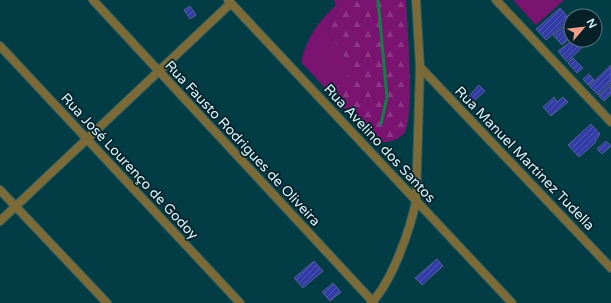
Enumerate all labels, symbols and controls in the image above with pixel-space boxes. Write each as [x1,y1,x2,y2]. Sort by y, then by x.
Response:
north arrow [563,8,603,48]
text: N [584,17,599,30]
street label: Rua Fausto Rodrigues de Oliveira [161,57,324,230]
street label: Rua Avelino dos Santos [320,81,439,206]
street label: Rua Manuel Martinez Tudella [451,83,598,234]
street label: Rua José Lourenço de Godoy [57,90,202,243]

